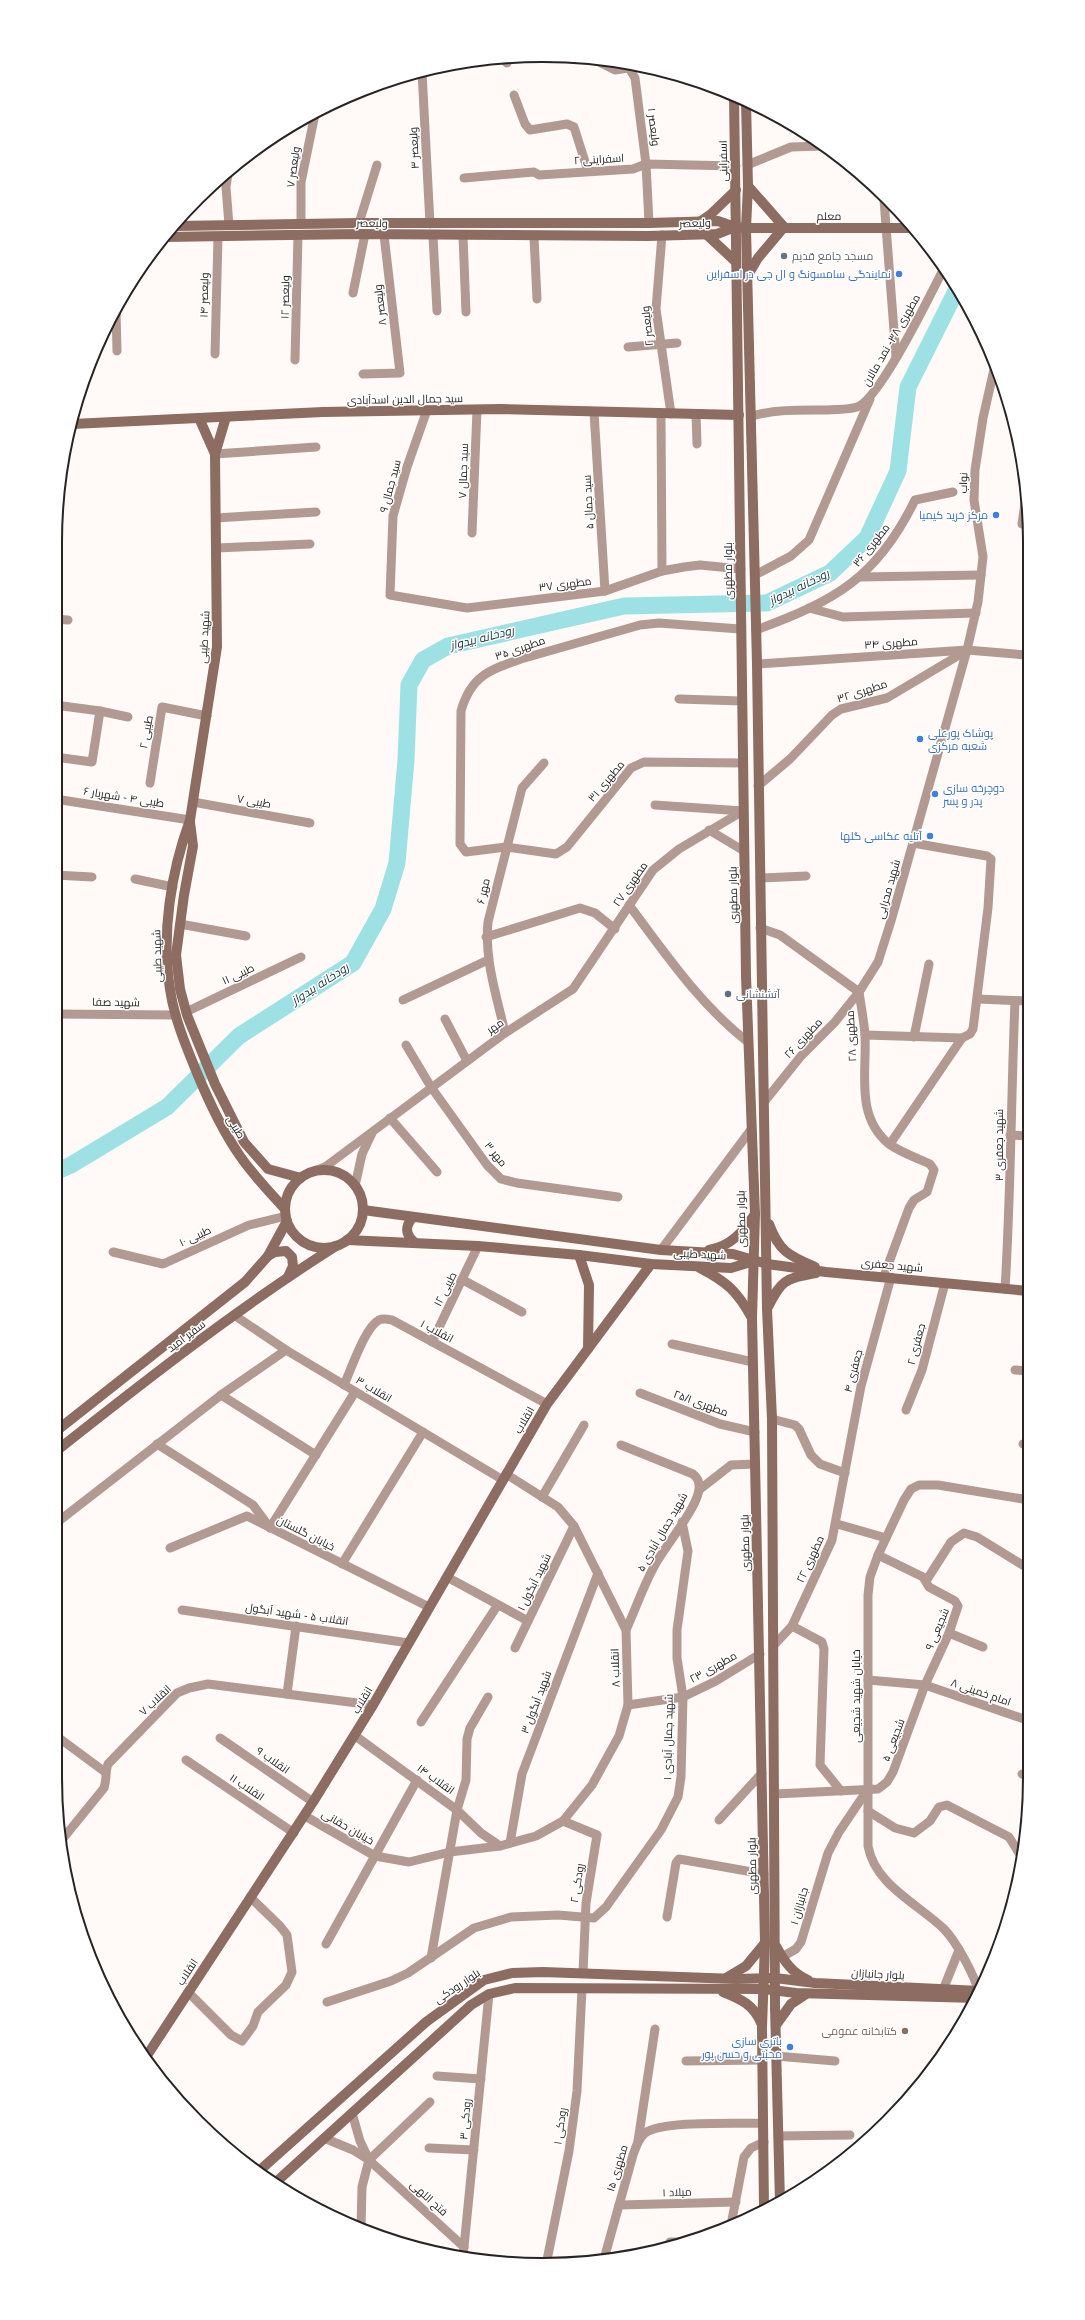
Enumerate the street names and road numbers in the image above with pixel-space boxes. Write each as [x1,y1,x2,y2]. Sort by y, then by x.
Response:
street label: ولیعصر ۱ [645,107,662,147]
street label: ولیعصر ۳ [407,127,422,169]
street label: اسفراینی [717,140,730,182]
street label: ولیعصر ۷ [284,146,303,189]
street label: اسفراینی ۲ [574,152,624,167]
street label: معلم [817,210,841,224]
street label: ولیعصر [678,216,711,231]
street label: ولیعصر [355,217,388,230]
street label: ولیعصر ۱۴ [198,272,211,318]
street label: ولیعصر ۱۲ [279,275,292,319]
street label: ولیعصر ۸ [372,284,389,326]
street label: مطهری ۳۸- نمد مالان [860,292,923,388]
street label: ولیعصر ۲ [639,305,656,347]
street label: سید جمال الدین اسدآبادی [347,392,463,407]
street label: سید جمال ۷ [456,443,471,499]
street label: سید جمال ۹ [377,458,404,514]
street label: نواب [957,472,970,494]
street label: سید جمال ۵ [581,474,596,530]
street label: مطهری ۳۶ [850,521,893,569]
street label: بلوار مطهری [722,542,735,600]
street label: مطهری ۳۷ [538,575,592,594]
street label: شهید طیبی [197,610,212,664]
street label: مطهری ۳۵ [493,634,547,663]
street label: مطهری ۳۴ [864,635,918,652]
street label: مطهری ۳۲ [835,677,889,706]
street label: طیبی ۲ [137,715,156,750]
street label: مطهری ۳۱ [585,758,627,805]
street label: طیبی ۴ - شهریار ۶ [83,785,165,810]
street label: طیبی ۷ [236,792,272,811]
street label: شهید محرابی [874,858,903,920]
street label: مطهری ۲۷ [610,859,650,909]
street label: بلوار مطهری [726,866,740,924]
street label: مهر ۶ [474,877,493,905]
street label: شهید طیبی [150,929,165,983]
street label: طیبی ۱۱ [220,961,256,988]
street label: شهید صفا [92,996,140,1009]
street label: مطهری ۲۸ [844,1010,859,1062]
street label: مهر [484,1016,506,1037]
street label: مطهری ۲۶ [782,1016,825,1061]
street label: شهید جعفری ۳ [993,1109,1006,1181]
street label: طیبی [224,1113,247,1141]
street label: مهر ۳ [482,1139,510,1169]
street label: بلوار مطهری [734,1190,748,1248]
street label: طیبی ۱۰ [177,1223,213,1249]
street label: شهید طیبی [673,1247,727,1262]
street label: شهید جعفری [861,1256,923,1275]
street label: طیبی ۱۲ [431,1270,460,1308]
street label: انقلاب ۱ [419,1317,455,1345]
street label: سفیر امید [164,1318,208,1355]
street label: جعفری ۲ [905,1322,928,1366]
street label: جعفری ۴ [842,1348,865,1394]
street label: انقلاب ۳ [354,1374,394,1404]
street label: مطهری ۲۵/۱ [672,1388,730,1419]
street label: انقلاب [512,1404,536,1436]
street label: شهید جمال آبادی ۵ [635,1490,690,1574]
street label: خیابان گلستان [275,1513,337,1554]
street label: بلوار مطهری [738,1514,752,1572]
street label: مطهری ۲۲ [794,1534,827,1585]
street label: شهید آبگول ۱ [515,1551,554,1613]
street label: انقلاب ۵ - شهید آبگول [245,1601,349,1628]
street label: شجیعی ۹ [923,1606,952,1652]
street label: انقلاب ۸ [608,1648,622,1688]
street label: مطهری ۲۳ [687,1649,739,1686]
street label: خیابان شهید شجیعی [850,1649,863,1743]
street label: شهید آبگول ۳ [518,1669,554,1736]
street label: امام خمینی ۸ [949,1676,1013,1710]
street label: انقلاب ۷ [137,1682,173,1718]
street label: انقلاب [349,1684,375,1716]
street label: شهید جمال آبادی ۱ [661,1694,676,1780]
street label: شجیعی ۵ [879,1717,908,1763]
street label: انقلاب ۹ [254,1744,292,1776]
street label: انقلاب ۱۴ [415,1762,457,1796]
street label: انقلاب ۱۱ [228,1771,266,1803]
street label: خیابان حقانی [319,1807,376,1848]
street label: بلوار مطهری [745,1837,759,1895]
street label: رودکی ۲ [568,1862,587,1904]
street label: جانبازان ۱ [788,1886,811,1926]
street label: انقلاب [174,1957,200,1987]
street label: بلوار رودکی [432,1966,483,2006]
street label: بلوار جانبازان [851,1967,905,1982]
street label: رودکی ۳ [457,2098,474,2140]
street label: رودکی ۱ [551,2107,570,2145]
street label: مطهری ۱۵ [604,2143,631,2193]
street label: فتح اللهی [406,2178,450,2219]
street label: میلاد ۱ [662,2185,692,2199]

